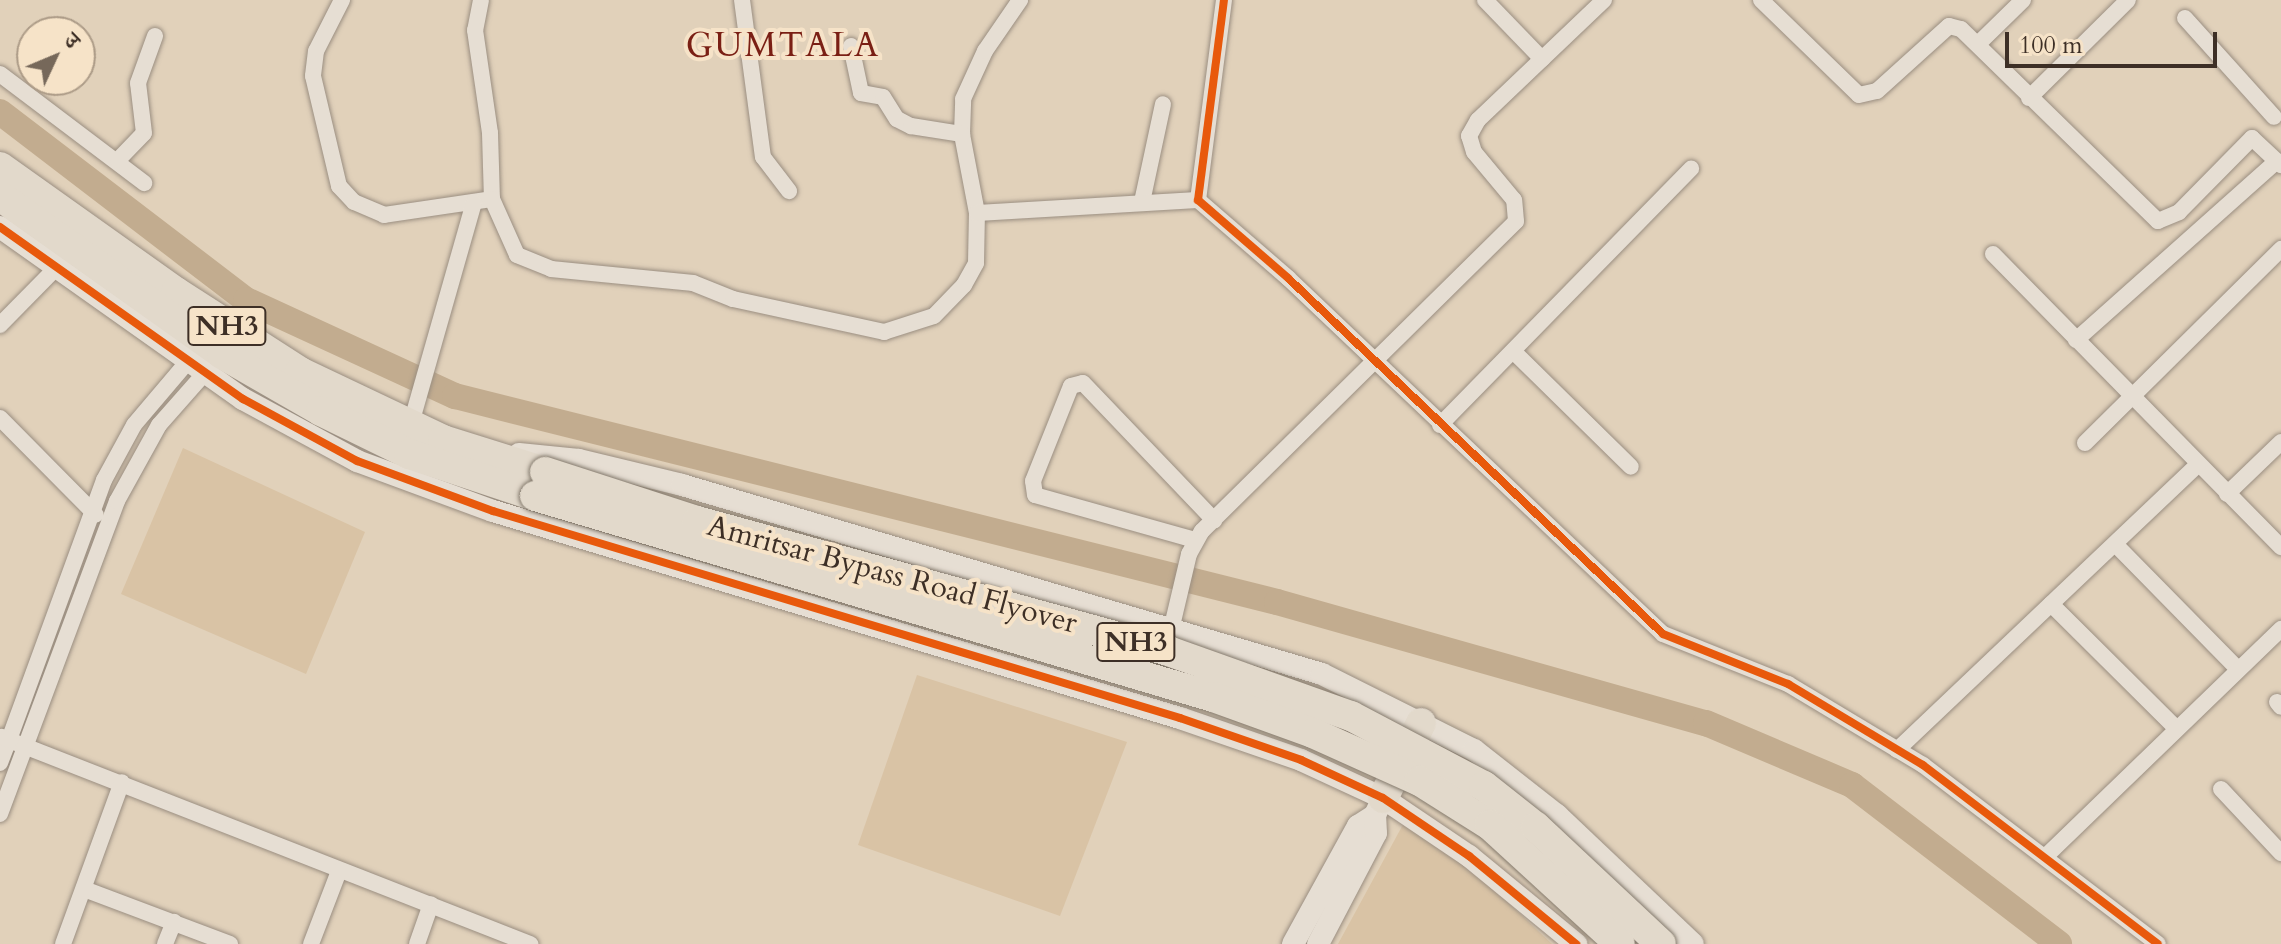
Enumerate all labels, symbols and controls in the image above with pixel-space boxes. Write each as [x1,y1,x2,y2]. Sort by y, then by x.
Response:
north arrow [16,16,96,96]
scale bar [2009,16,2221,66]
text: उ [57,26,87,55]
district label: GUMTALA [686,26,880,66]
text: 100 m [2019,29,2083,62]
road number: NH3 [187,302,267,350]
street label: Amritsar Bypass Road Flyover [703,508,1081,642]
road number: NH3 [1096,618,1176,666]

